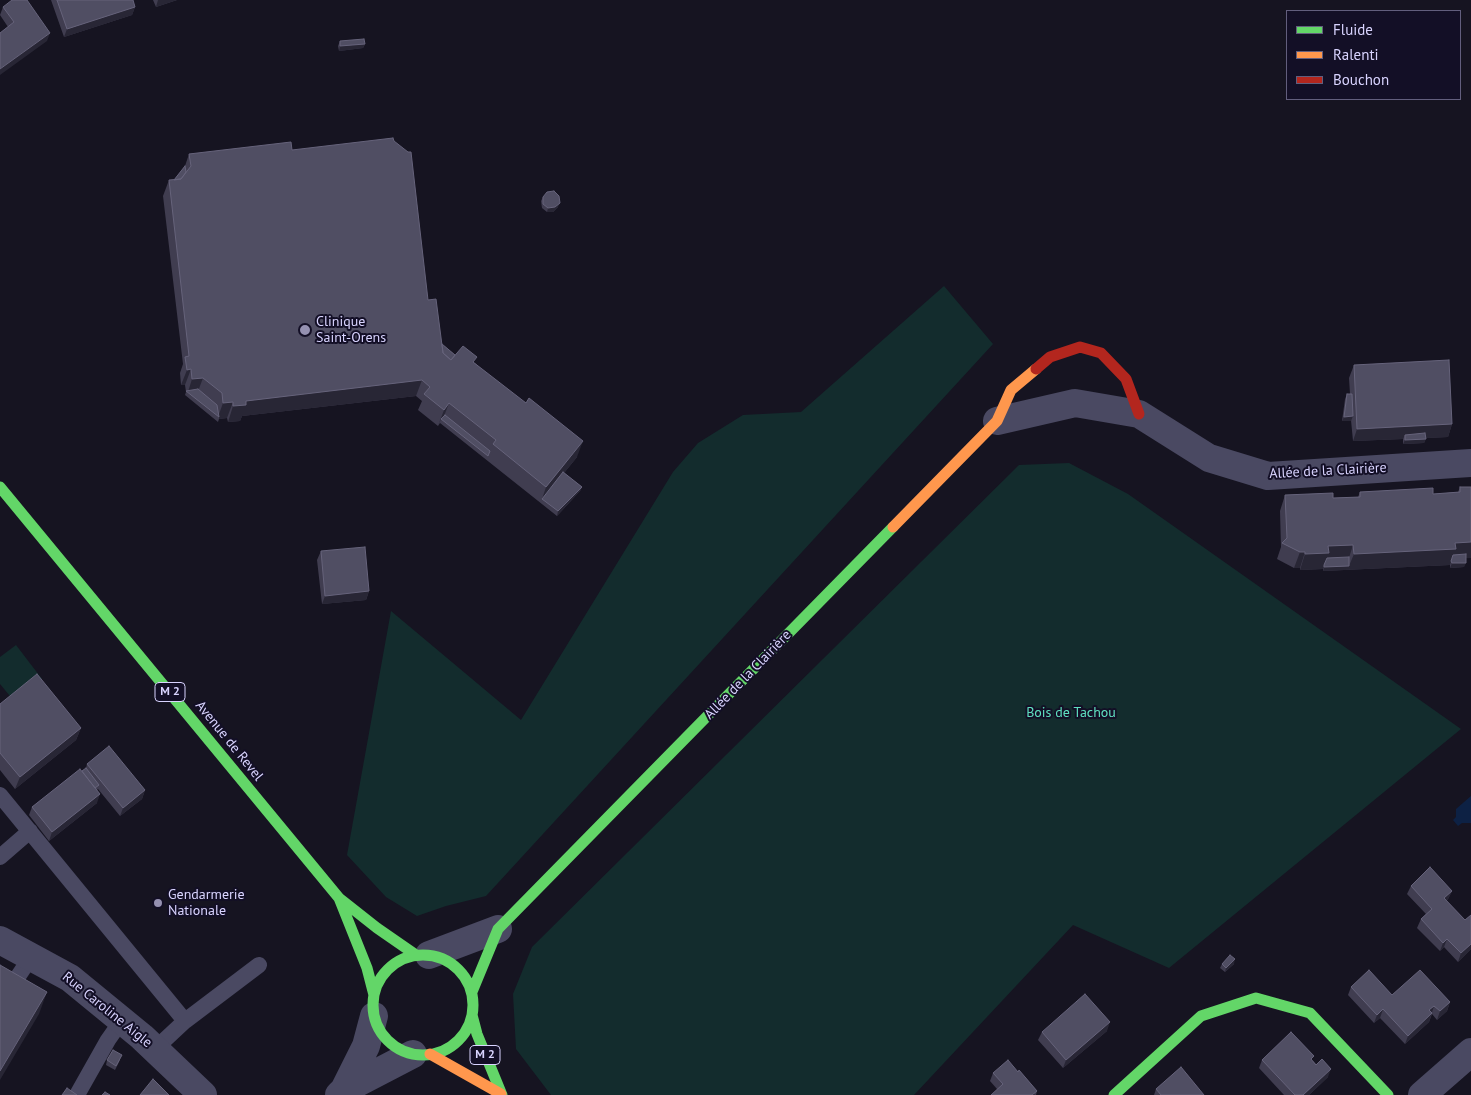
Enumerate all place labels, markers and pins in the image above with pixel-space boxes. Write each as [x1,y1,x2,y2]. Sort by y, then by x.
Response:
place label: Clinique Saint-Orens [316,314,386,347]
marker: Clinique Saint-Orens [298,323,312,337]
place label: Gendarmerie Nationale [168,887,245,920]
marker: Gendarmerie Nationale [152,897,164,909]

